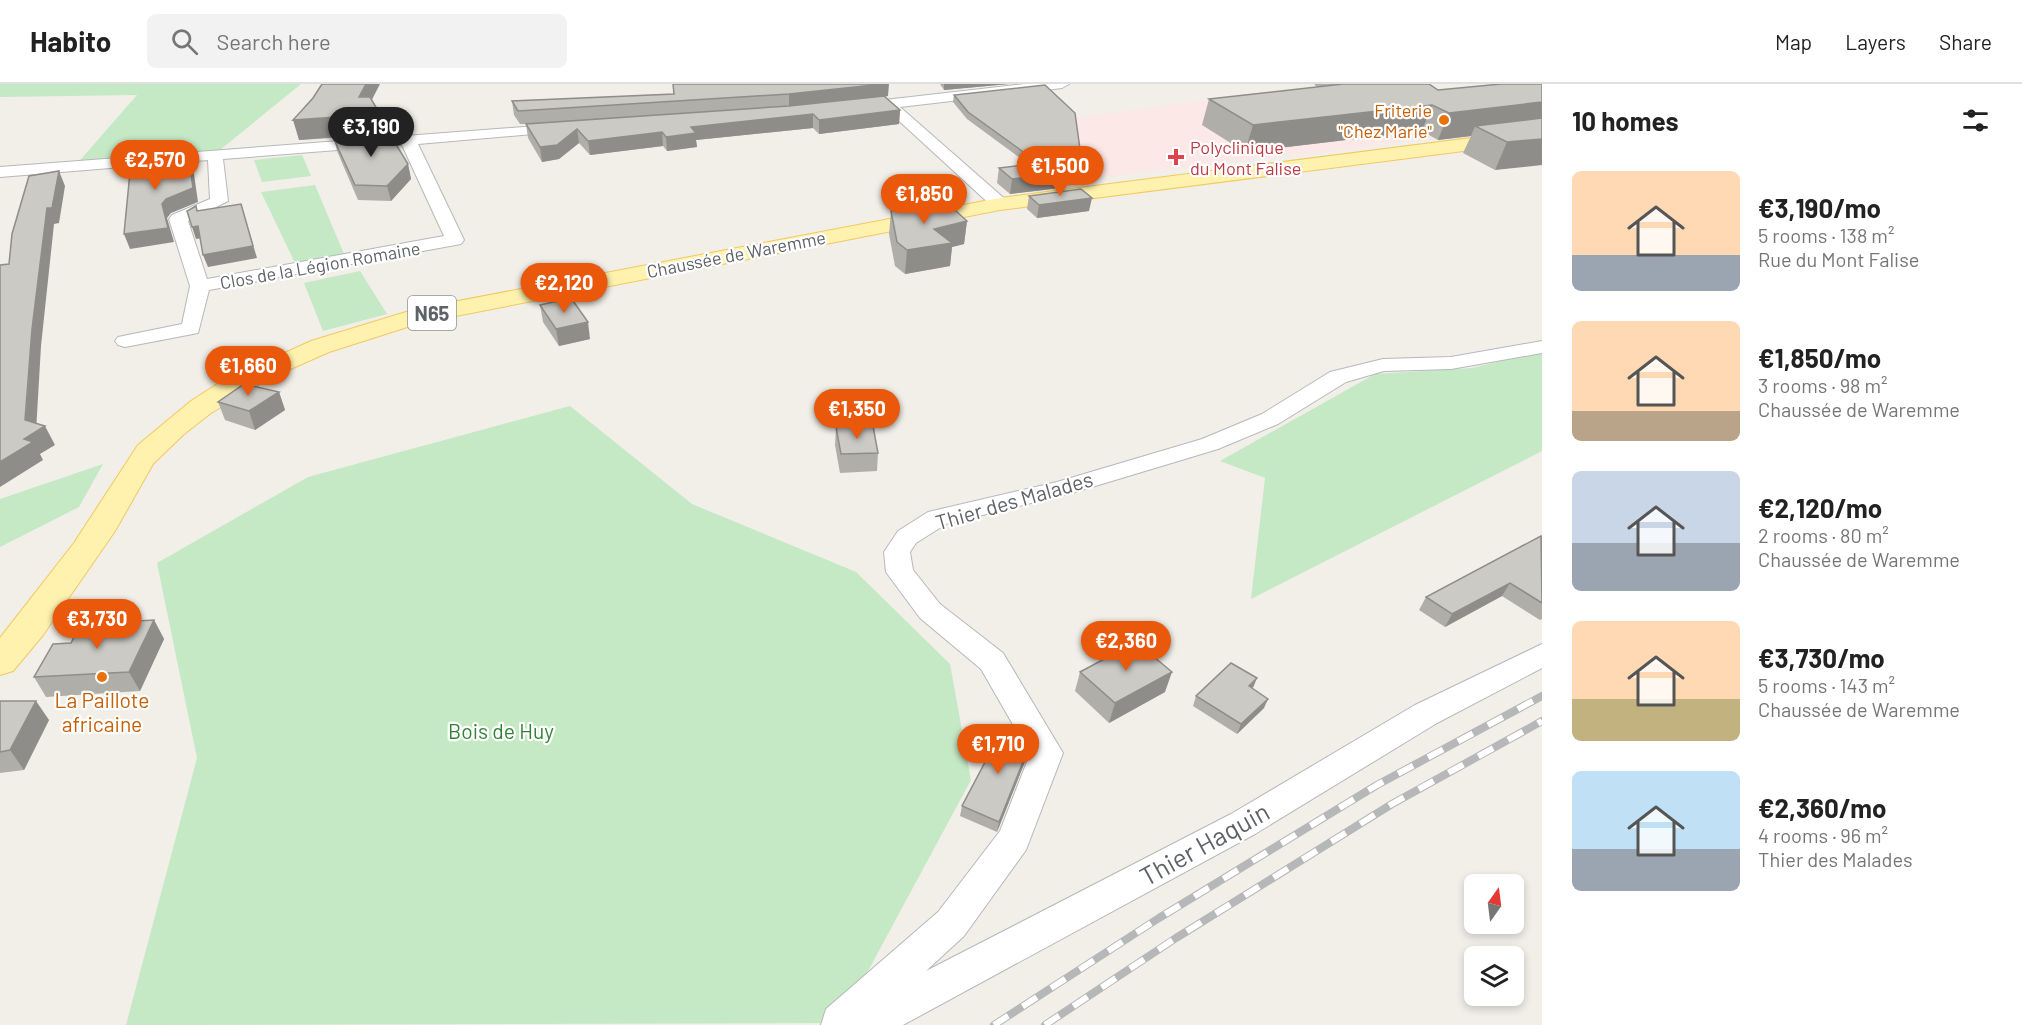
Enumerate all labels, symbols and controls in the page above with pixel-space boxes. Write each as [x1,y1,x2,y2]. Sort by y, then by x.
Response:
search box [147,14,567,68]
text: Habito [30,24,111,58]
icon: search [168,25,201,58]
text: Search here [216,28,331,54]
text: Map [1775,29,1812,54]
text: Layers [1845,29,1906,54]
text: Share [1939,29,1992,54]
place label: Friterie "Chez Marie" [1338,99,1432,142]
icon: filters [1959,104,1992,137]
text: 10 homes [1572,105,1679,136]
pin: €3,190 [322,107,420,158]
marker: Friterie "Chez Marie" [1437,113,1451,127]
text: €3,190 [342,114,400,138]
place label: Polyclinique du Mont Falise [1190,136,1301,179]
pin: €2,570 [106,140,204,191]
pin: €1,500 [1011,146,1109,197]
text: €2,570 [124,147,186,171]
marker: Polyclinique du Mont Falise [1167,148,1185,166]
text: €1,500 [1031,153,1089,177]
pin: €1,850 [875,174,973,225]
text: €1,850 [895,181,953,205]
text: €3,190/mo [1758,192,1881,223]
icon: home [1620,195,1692,267]
text: 5 rooms · 138 m² [1758,223,1894,247]
street label: Chaussée de Waremme [645,226,827,282]
street label: Clos de la Légion Romaine [218,237,422,293]
text: Rue du Mont Falise [1758,247,1919,271]
pin: €2,120 [515,263,613,314]
text: €2,120 [535,270,593,294]
road number: N65 [408,296,456,330]
text: €1,850/mo [1758,342,1881,373]
icon: home [1620,345,1692,417]
pin: €1,660 [199,346,297,397]
text: €1,660 [219,353,277,377]
text: 3 rooms · 98 m² [1758,373,1888,397]
pin: €1,350 [808,389,906,440]
text: €1,350 [828,396,886,420]
text: Chaussée de Waremme [1758,397,1960,421]
street label: Thier des Malades [933,466,1095,534]
text: €2,120/mo [1758,492,1882,523]
icon: home [1620,495,1692,567]
text: 2 rooms · 80 m² [1758,523,1889,547]
text: Chaussée de Waremme [1758,547,1960,571]
pin: €3,730 [48,599,146,650]
text: €3,730 [67,606,127,630]
pin: €2,360 [1077,621,1175,672]
text: €2,360 [1095,628,1157,652]
text: €3,730/mo [1758,642,1885,673]
icon: home [1620,645,1692,717]
marker: La Paillote africaine [95,670,109,684]
text: 5 rooms · 143 m² [1758,673,1895,697]
place label: La Paillote africaine [55,687,149,736]
text: Chaussée de Waremme [1758,697,1960,721]
park label: Bois de Huy [448,718,554,743]
pin: €1,710 [949,724,1047,775]
text: €1,710 [971,731,1025,755]
text: €2,360/mo [1758,792,1886,823]
street label: Thier Haquin [1134,795,1274,891]
icon: home [1620,795,1692,867]
text: 4 rooms · 96 m² [1758,823,1888,847]
text: Thier des Malades [1758,847,1913,871]
north arrow [1464,874,1524,934]
map controls [1464,874,1524,1006]
button: layers [1464,946,1524,1006]

